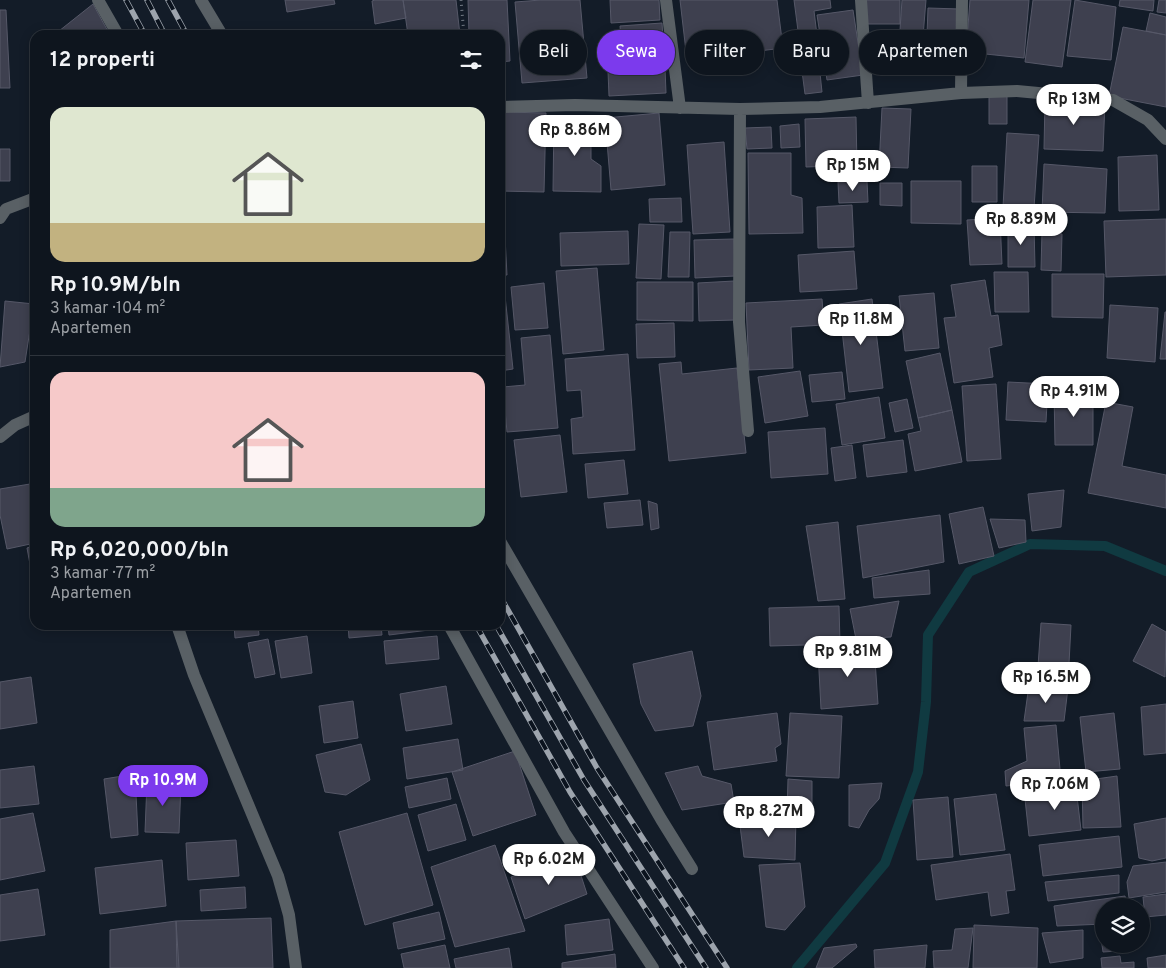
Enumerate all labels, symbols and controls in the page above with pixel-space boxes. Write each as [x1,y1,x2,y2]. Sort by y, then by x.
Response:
chip: Beli [520,30,587,75]
chip: Sewa [597,30,675,75]
chip: Filter [685,30,764,75]
chip: Baru [774,30,849,75]
chip: Apartemen [859,30,986,75]
icon: filters [457,46,485,74]
text: 12 properti [50,47,155,74]
pin: Rp 13M [1033,84,1115,126]
text: Rp 13M [1047,90,1101,110]
pin: Rp 8.86M [523,114,627,157]
text: Rp 8.86M [540,121,610,141]
icon: home [223,139,313,229]
pin: Rp 15M [812,150,894,192]
text: Rp 15M [826,156,880,176]
pin: Rp 8.89M [969,204,1073,246]
text: Rp 8.89M [986,210,1056,230]
text: Rp 10.9M/bln [50,272,181,299]
text: 3 kamar · 104 m² [50,299,165,319]
pin: Rp 11.8M [809,304,913,346]
text: Rp 11.8M [829,310,893,330]
text: Apartemen [50,319,131,339]
pin: Rp 4.91M [1022,376,1126,418]
text: Rp 4.91M [1040,382,1108,402]
icon: home [223,405,313,495]
text: Rp 6,020,000/bln [50,537,229,564]
text: 3 kamar · 77 m² [50,564,155,584]
text: Apartemen [50,584,131,604]
pin: Rp 9.81M [796,636,900,678]
text: Rp 9.81M [814,642,882,662]
pin: Rp 16.5M [994,662,1098,704]
text: Rp 16.5M [1012,668,1080,688]
pin: Rp 10.9M [111,764,215,807]
pin: Rp 7.06M [1003,768,1107,811]
text: Rp 10.9M [129,771,197,791]
text: Rp 7.06M [1021,775,1089,795]
pin: Rp 8.27M [717,796,821,838]
text: Rp 8.27M [735,802,804,822]
pin: Rp 6.02M [497,844,601,886]
text: Rp 6.02M [513,850,585,870]
map controls [1095,898,1150,953]
button: layers [1095,898,1150,953]

